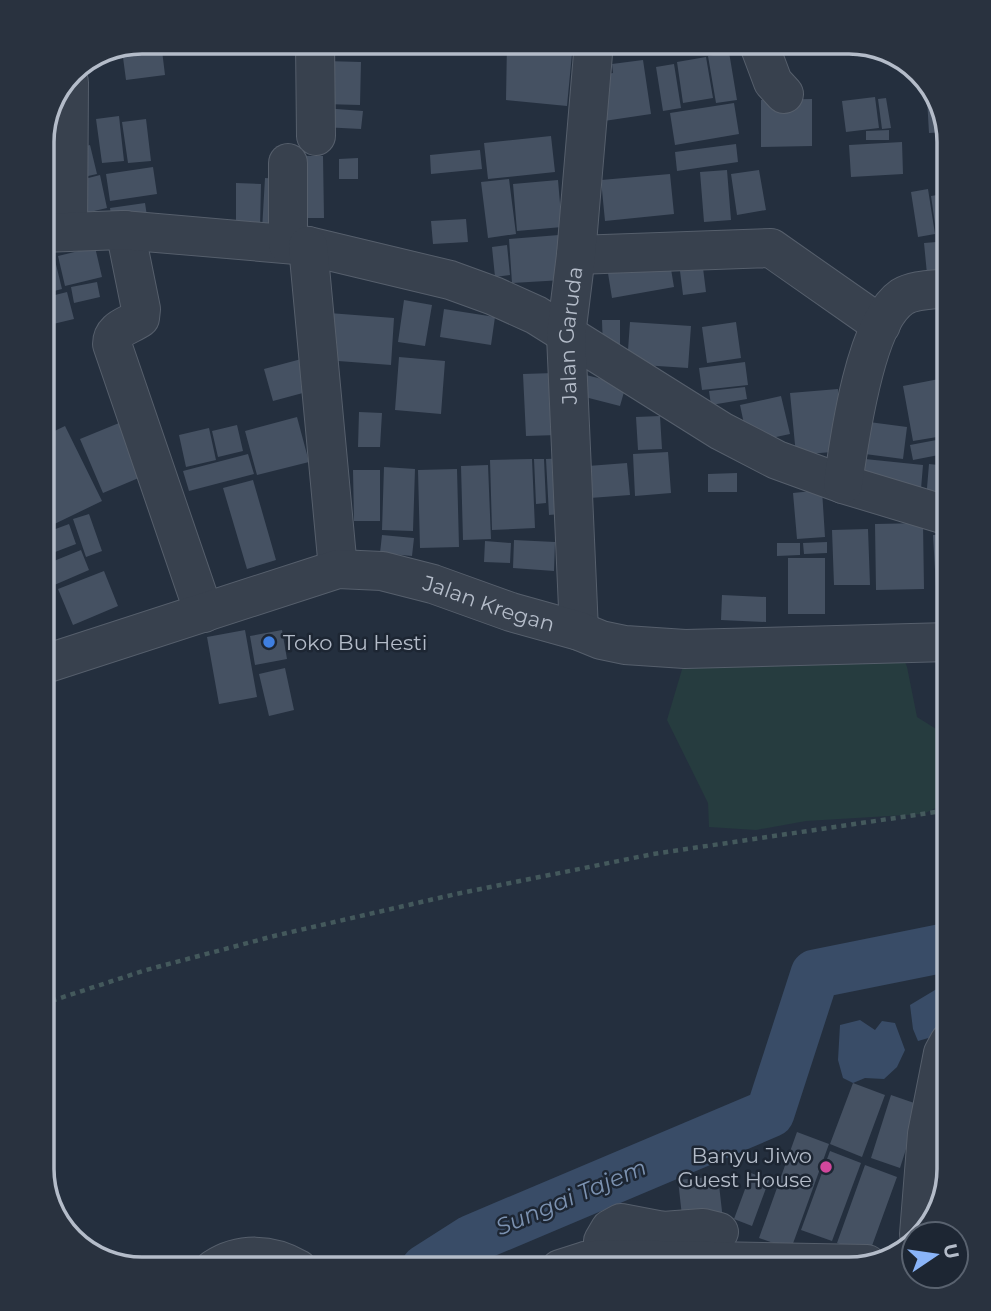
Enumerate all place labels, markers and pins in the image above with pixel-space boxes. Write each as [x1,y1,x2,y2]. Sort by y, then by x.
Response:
place label: Toko Bu Hesti [283,630,427,655]
marker: Toko Bu Hesti [261,634,277,650]
place label: Banyu Jiwo Guest House [677,1143,812,1192]
marker: Banyu Jiwo Guest House [818,1159,834,1175]

